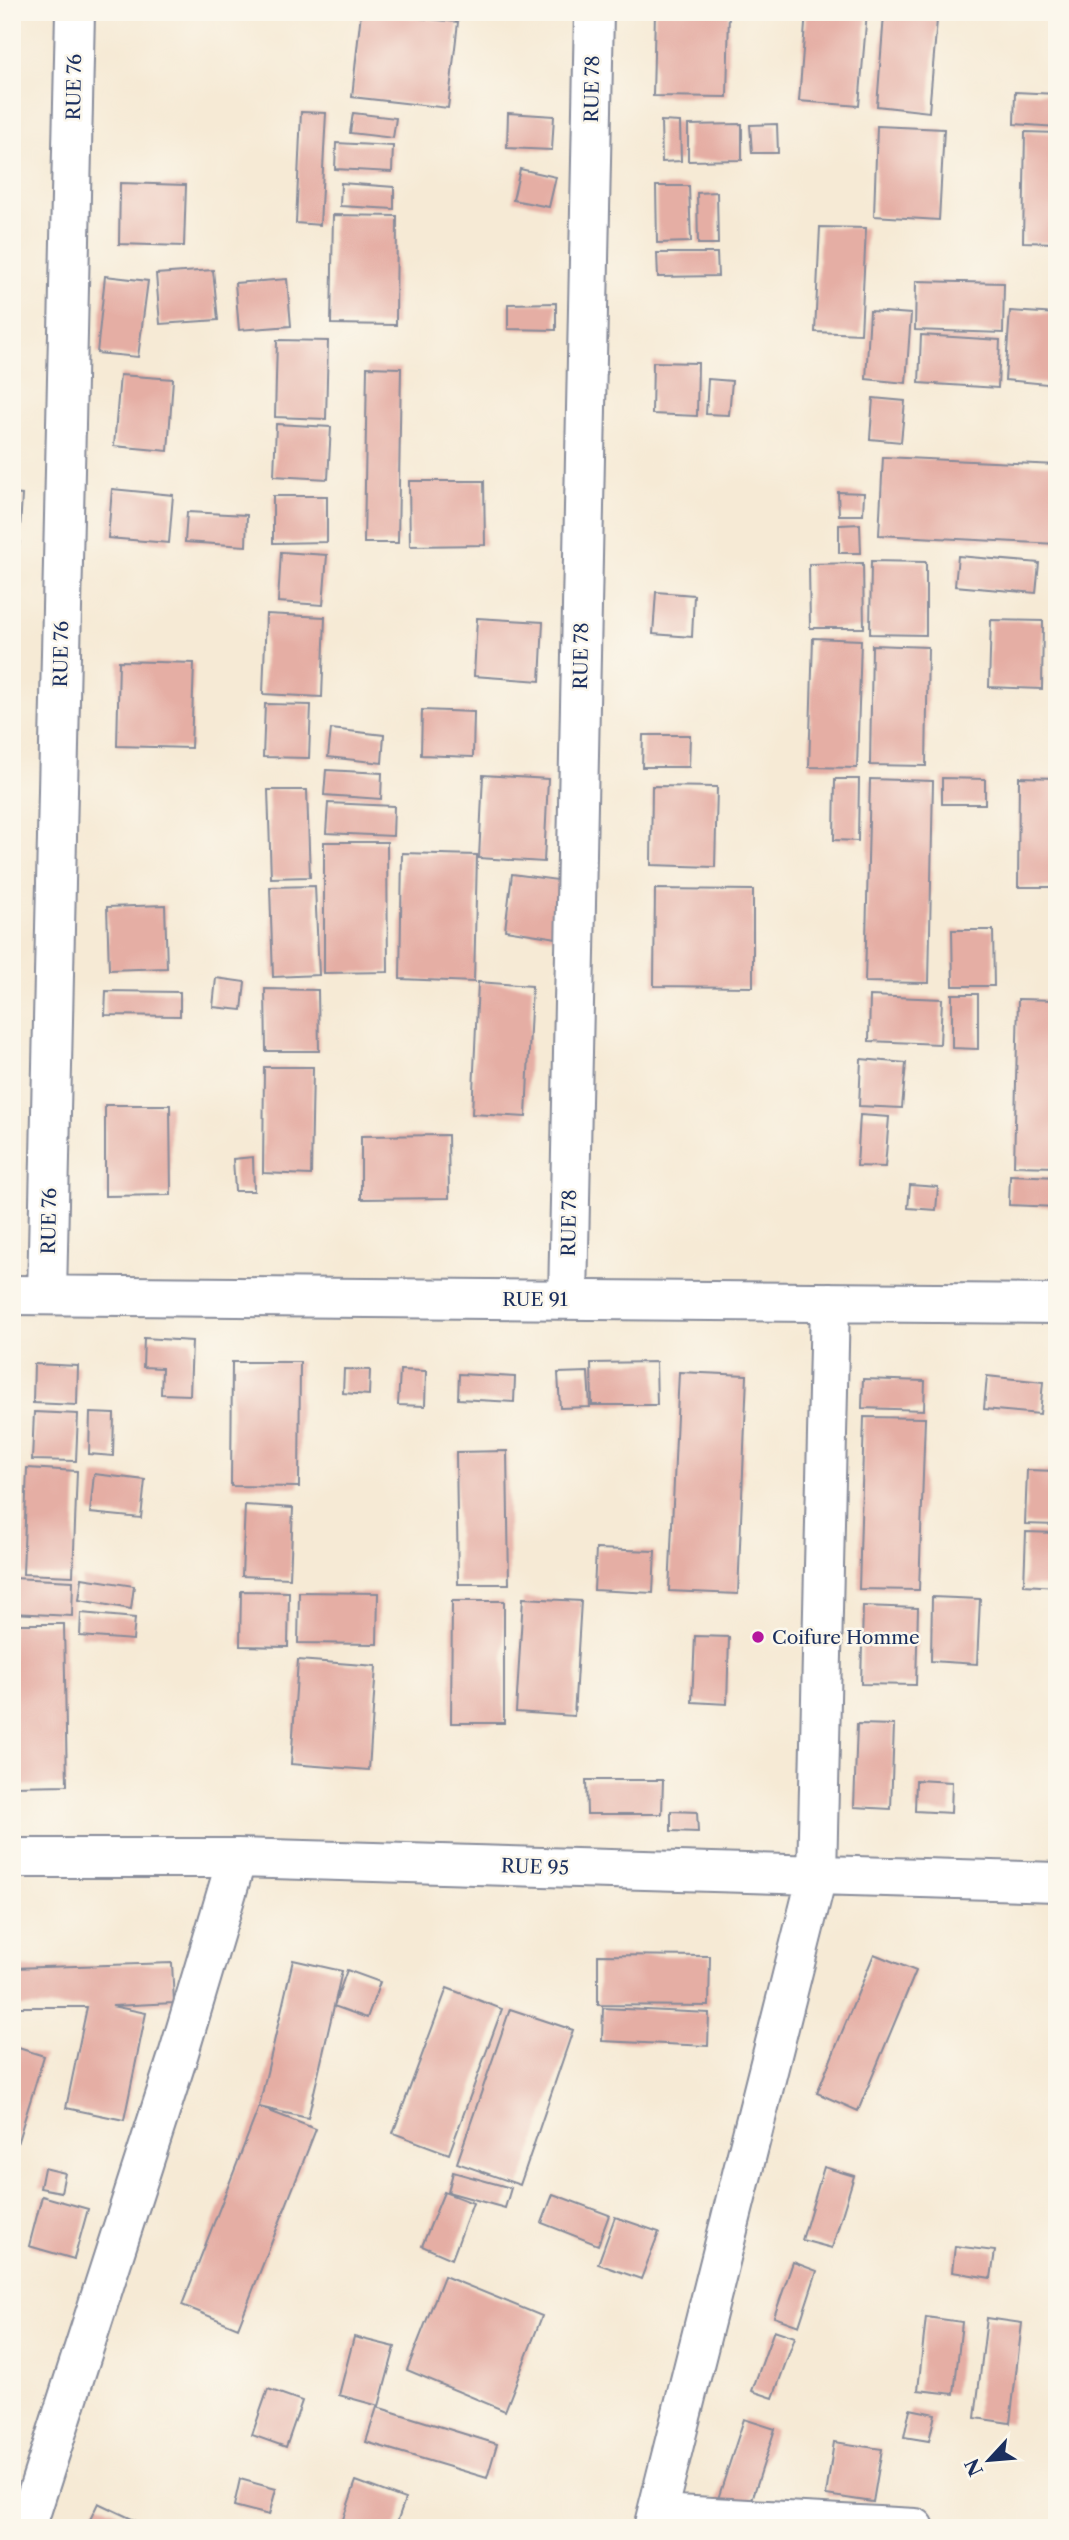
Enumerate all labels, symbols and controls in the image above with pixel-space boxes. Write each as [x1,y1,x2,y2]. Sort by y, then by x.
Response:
street label: RUE 76 [62,54,86,120]
street label: RUE 78 [580,55,604,123]
street label: RUE 76 [49,621,73,687]
street label: RUE 78 [569,622,593,690]
street label: RUE 76 [37,1188,61,1254]
street label: RUE 78 [557,1189,581,1257]
street label: RUE 91 [502,1288,568,1311]
place label: Coifure Homme [772,1626,920,1649]
marker: Coifure Homme [750,1629,766,1645]
street label: RUE 95 [501,1854,569,1880]
north arrow [954,2424,1024,2494]
text: N [960,2455,988,2480]

